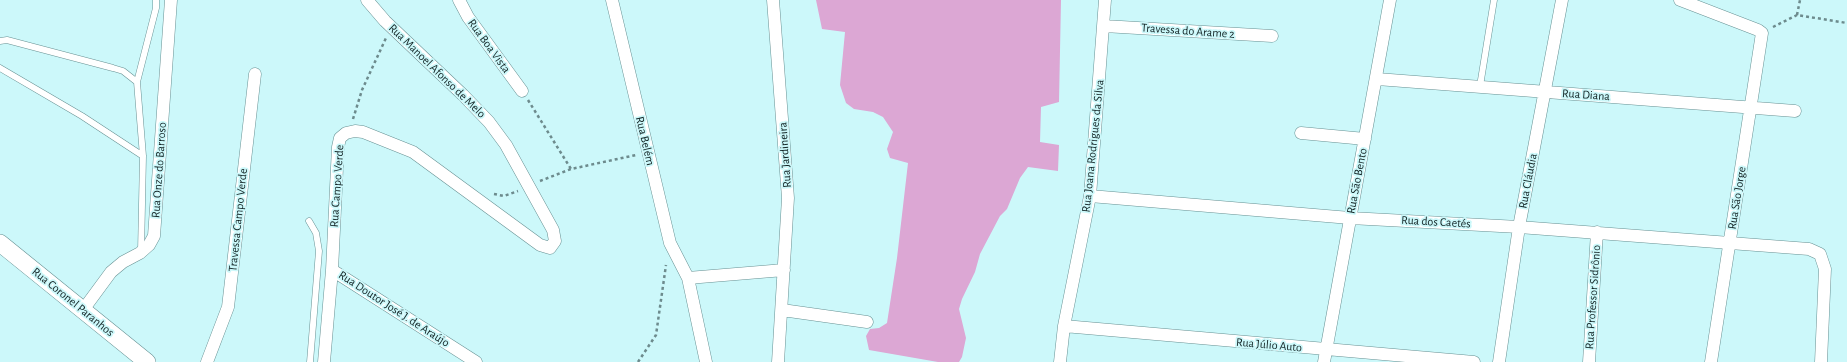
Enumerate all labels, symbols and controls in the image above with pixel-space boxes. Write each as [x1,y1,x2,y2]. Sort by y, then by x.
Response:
street label: Rua Boa Vista [465,16,513,76]
street label: Rua Manoel Afonso de Melo [385,21,489,121]
street label: Travessa do Arame 2 [1141,21,1235,41]
street label: Rua Joana Rodrigues da Silva [1079,79,1107,213]
street label: Rua Diana [1562,86,1610,104]
street label: Rua Belém [632,115,658,167]
street label: Rua Onze do Barroso [148,122,170,218]
street label: Rua Jardineira [776,122,794,188]
street label: Rua Campo Verde [327,144,347,228]
street label: Rua São Bento [1344,147,1370,215]
street label: Rua Cláudia [1516,152,1540,210]
street label: Rua São Jorge [1725,166,1749,230]
street label: Travessa Campo Verde [225,168,251,272]
street label: Rua dos Caetés [1401,213,1471,231]
street label: Rua Professor Sidrônio [1582,244,1604,350]
street label: Rua Coronel Paranhos [29,264,117,340]
street label: Rua Doutor José J. de Araújo [336,268,452,350]
street label: Rua Júlio Auto [1236,335,1302,355]

